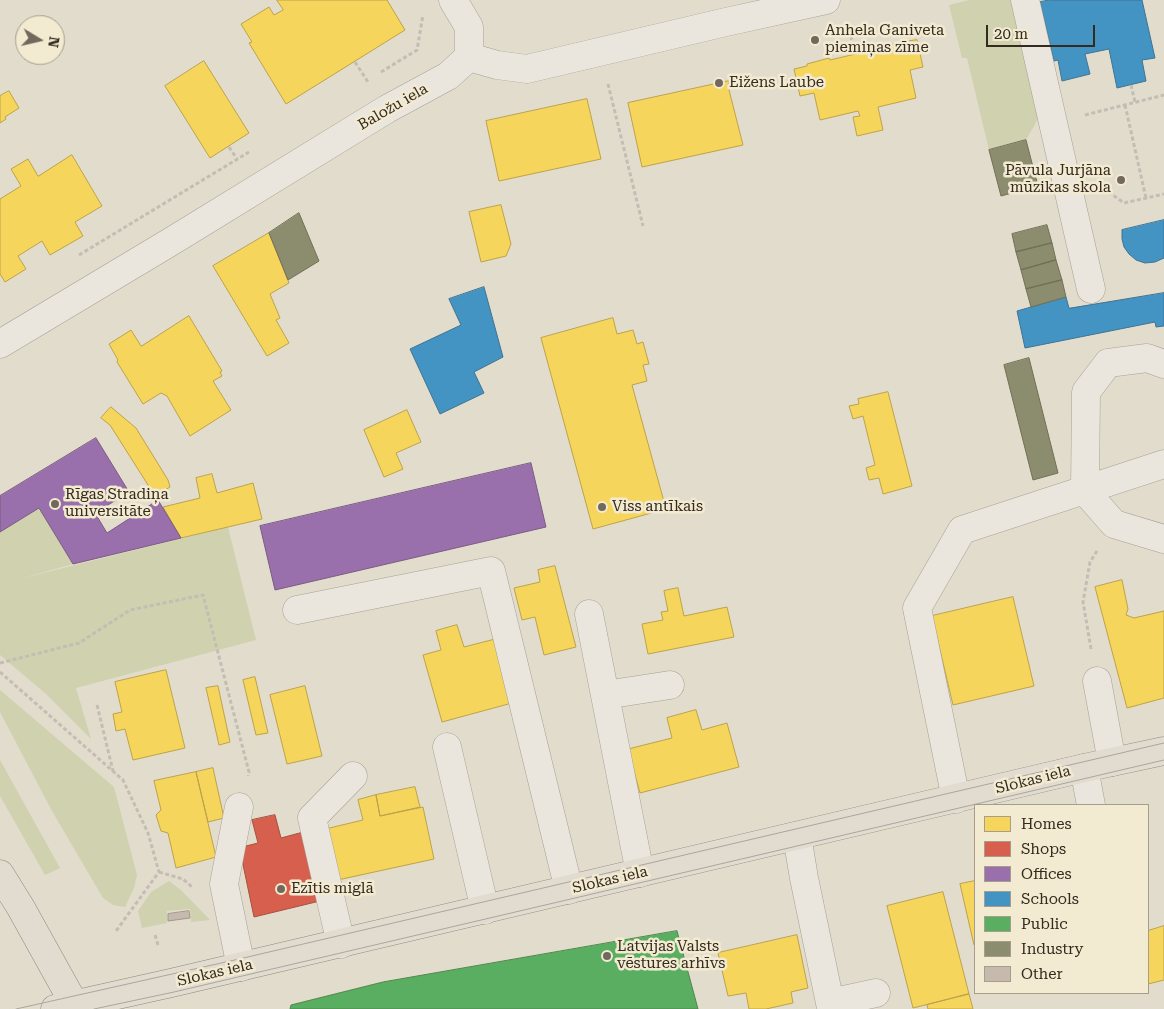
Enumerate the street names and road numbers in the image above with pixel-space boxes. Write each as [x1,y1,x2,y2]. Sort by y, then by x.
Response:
street label: Baložu iela [355,80,431,134]
street label: Slokas iela [994,762,1072,798]
street label: Slokas iela [571,863,649,897]
street label: Slokas iela [176,956,254,990]

